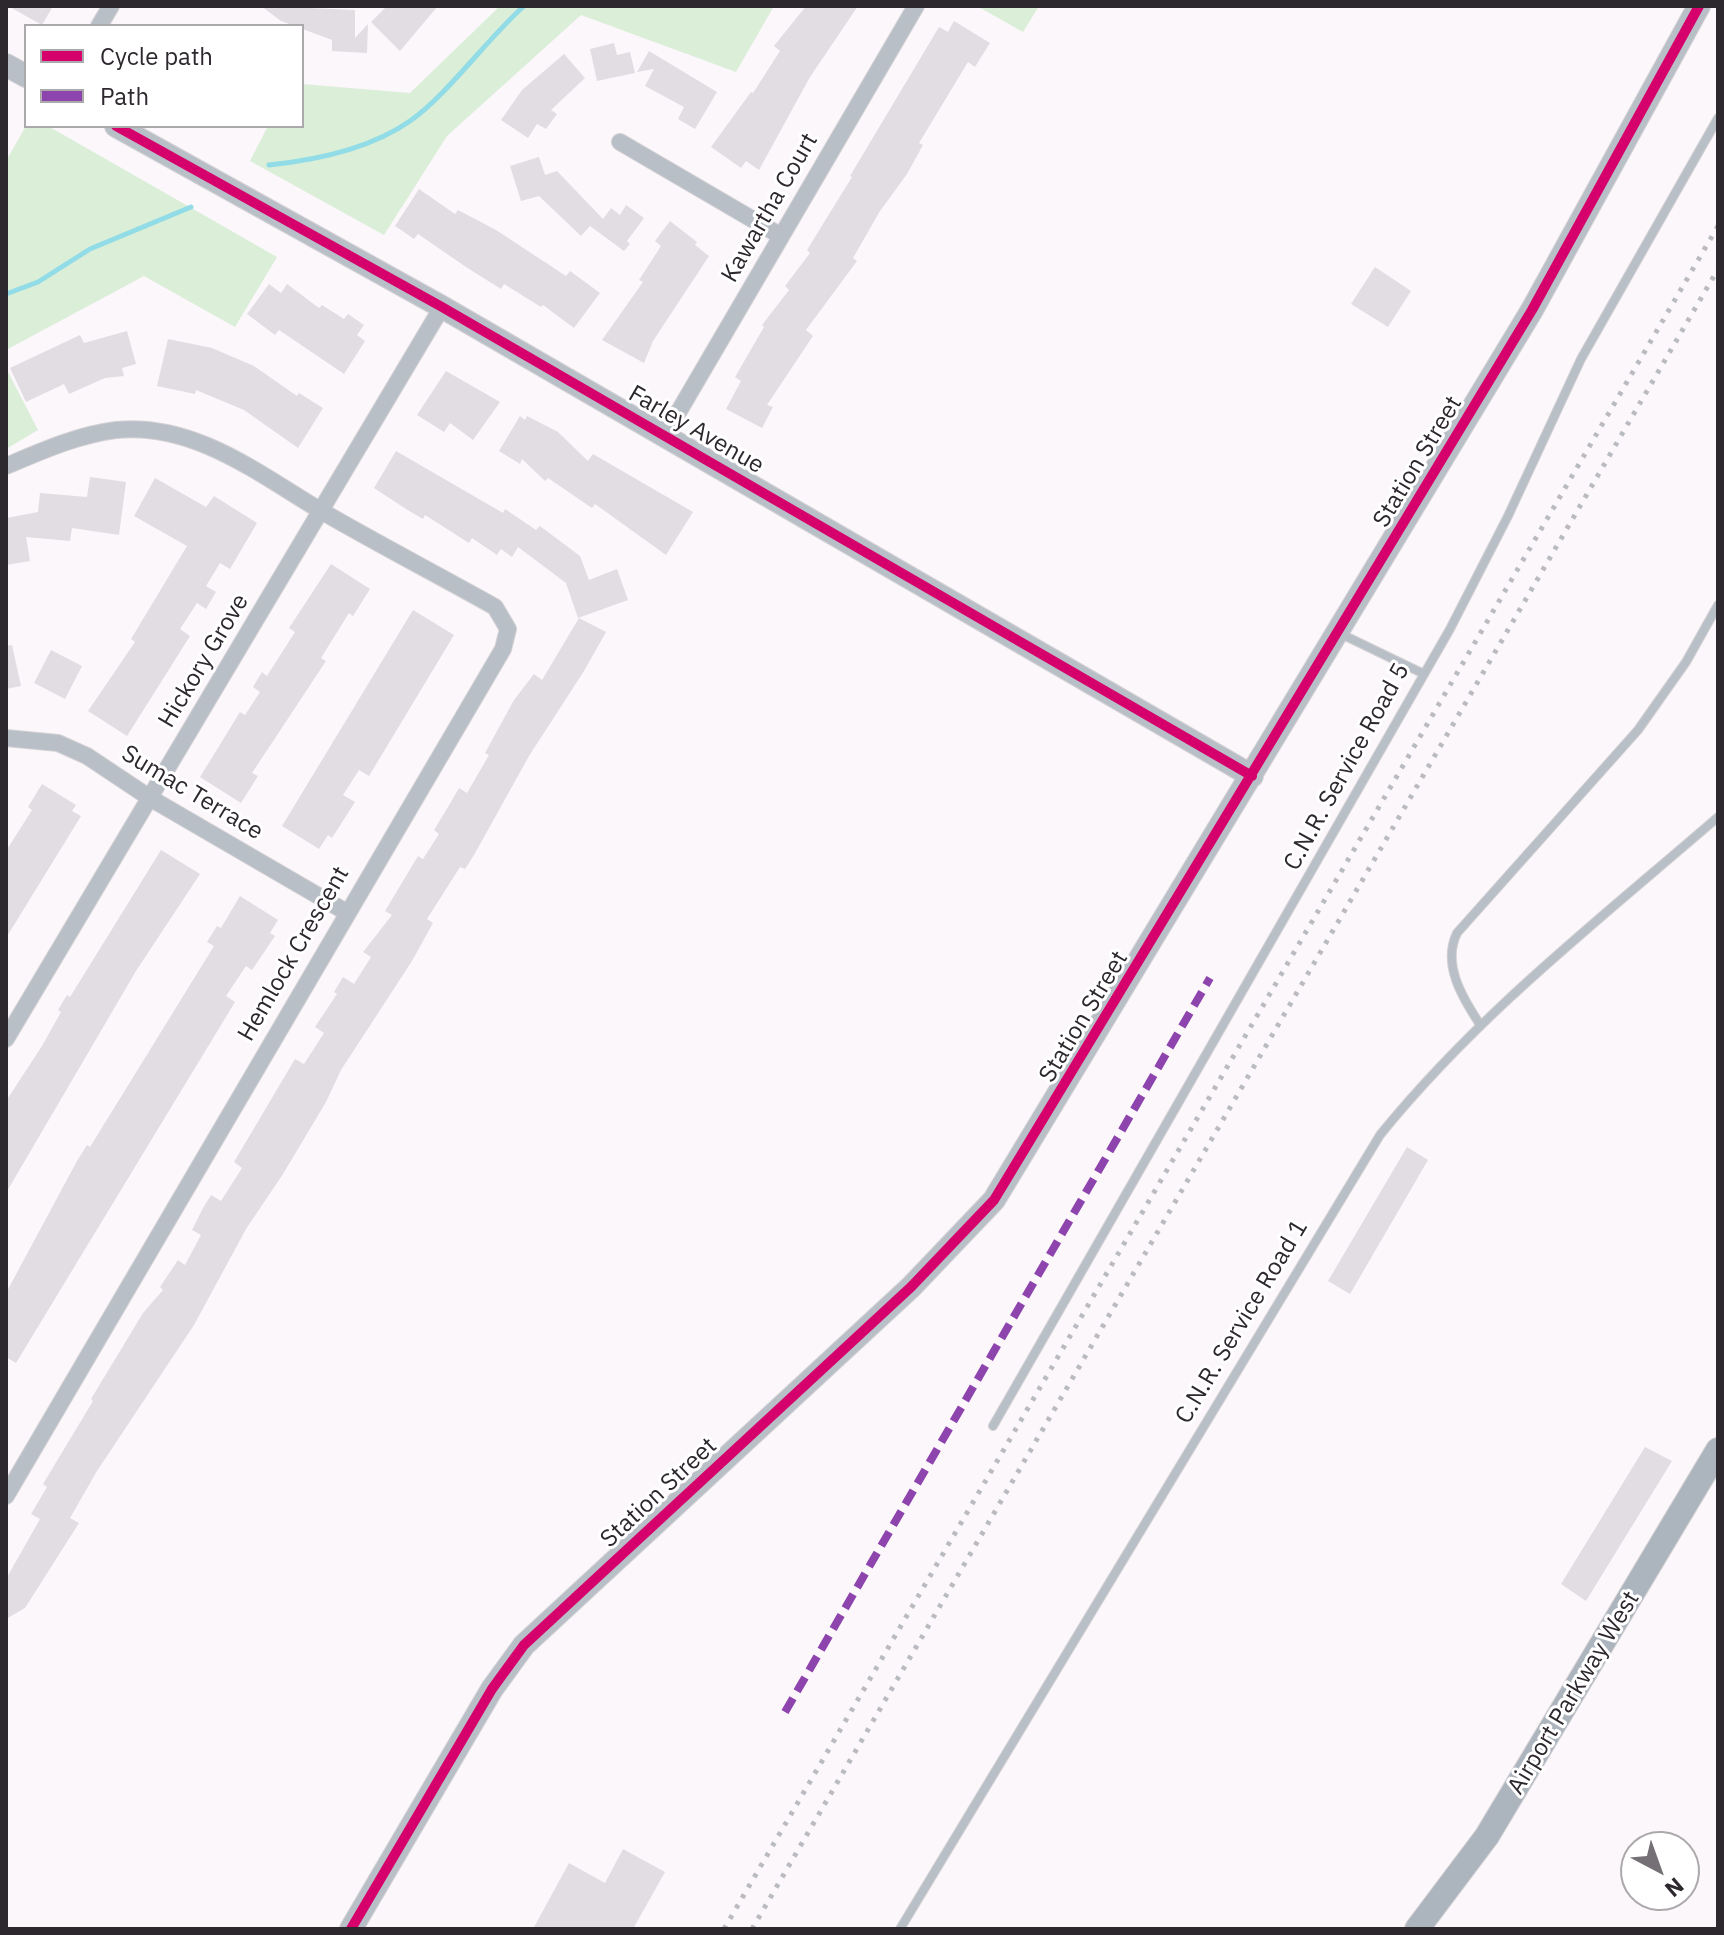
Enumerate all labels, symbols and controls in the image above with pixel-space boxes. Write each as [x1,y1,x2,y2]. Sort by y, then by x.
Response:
legend [24,24,304,128]
text: Cycle path [100,40,213,72]
text: Path [100,80,149,112]
street label: Kawartha Court [716,128,824,288]
street label: Farley Avenue [623,380,769,480]
street label: Station Street [1367,391,1469,533]
street label: Hickory Grove [153,589,255,733]
street label: C.N.R. Service Road 5 [1278,658,1416,876]
street label: Sumac Terrace [116,739,268,847]
street label: Hemlock Crescent [232,861,356,1047]
street label: Station Street [1033,946,1135,1088]
street label: C.N.R. Service Road 1 [1170,1215,1314,1429]
street label: Station Street [595,1432,723,1554]
street label: Airport Parkway West [1502,1586,1646,1800]
north arrow [1620,1831,1700,1911]
text: N [1659,1872,1690,1904]

